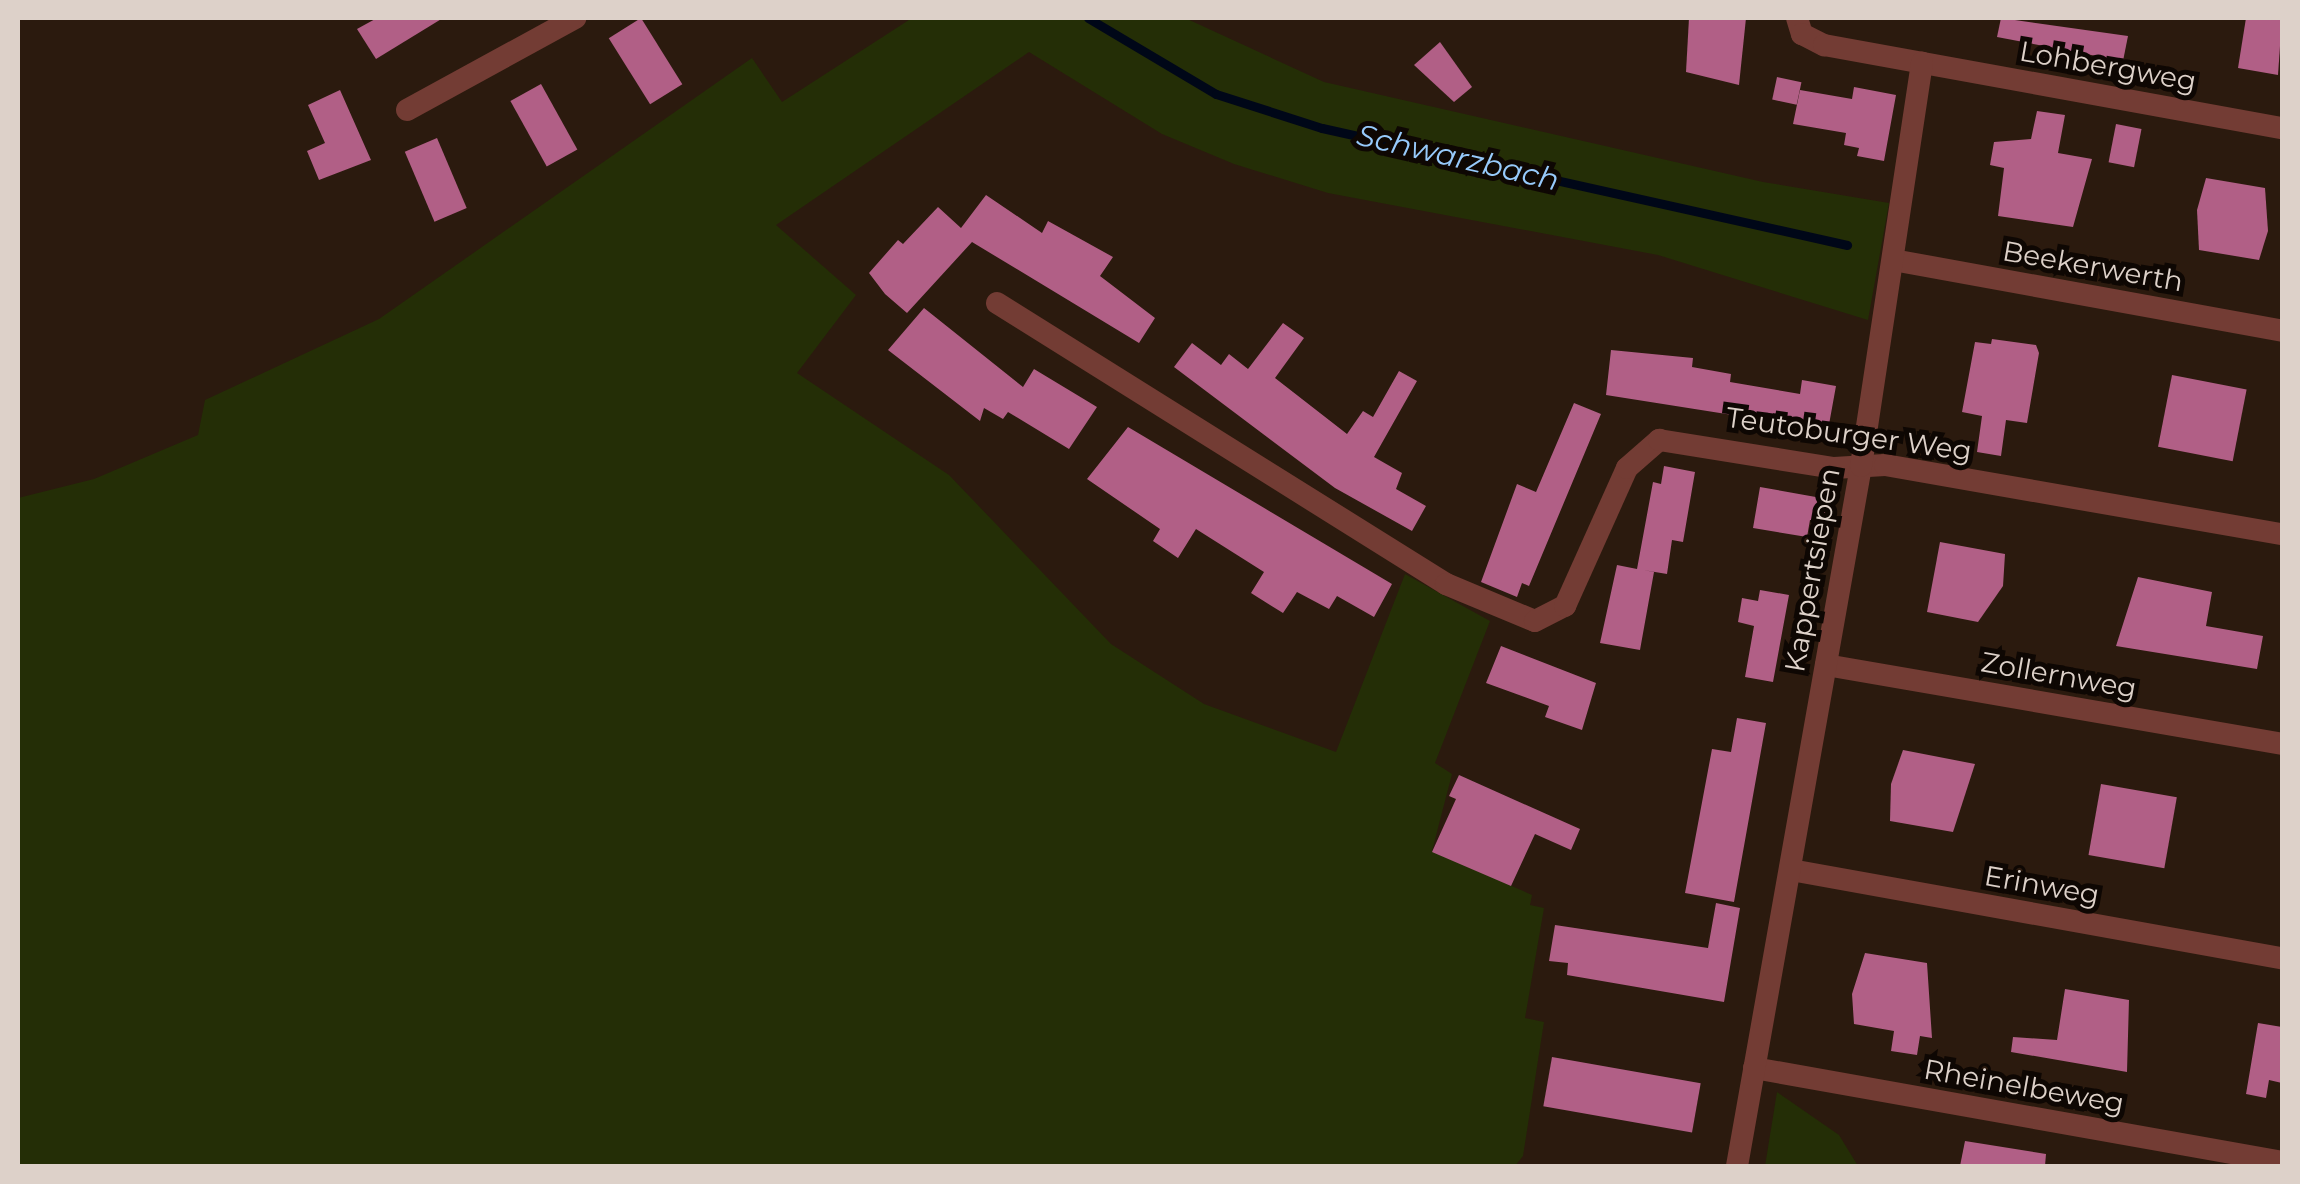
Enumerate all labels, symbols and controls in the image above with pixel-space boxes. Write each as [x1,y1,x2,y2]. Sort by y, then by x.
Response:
street label: Lohbergweg [2017,34,2199,98]
water label: Schwarzbach [1353,117,1563,199]
street label: Beekerwerth [2000,234,2186,298]
street label: Teutoburger Weg [1724,400,1974,468]
street label: Kappertsiepen [1777,465,1847,675]
street label: Zollernweg [1979,645,2139,705]
street label: Erinweg [1982,858,2102,912]
street label: Rheinelbeweg [1921,1052,2127,1120]

